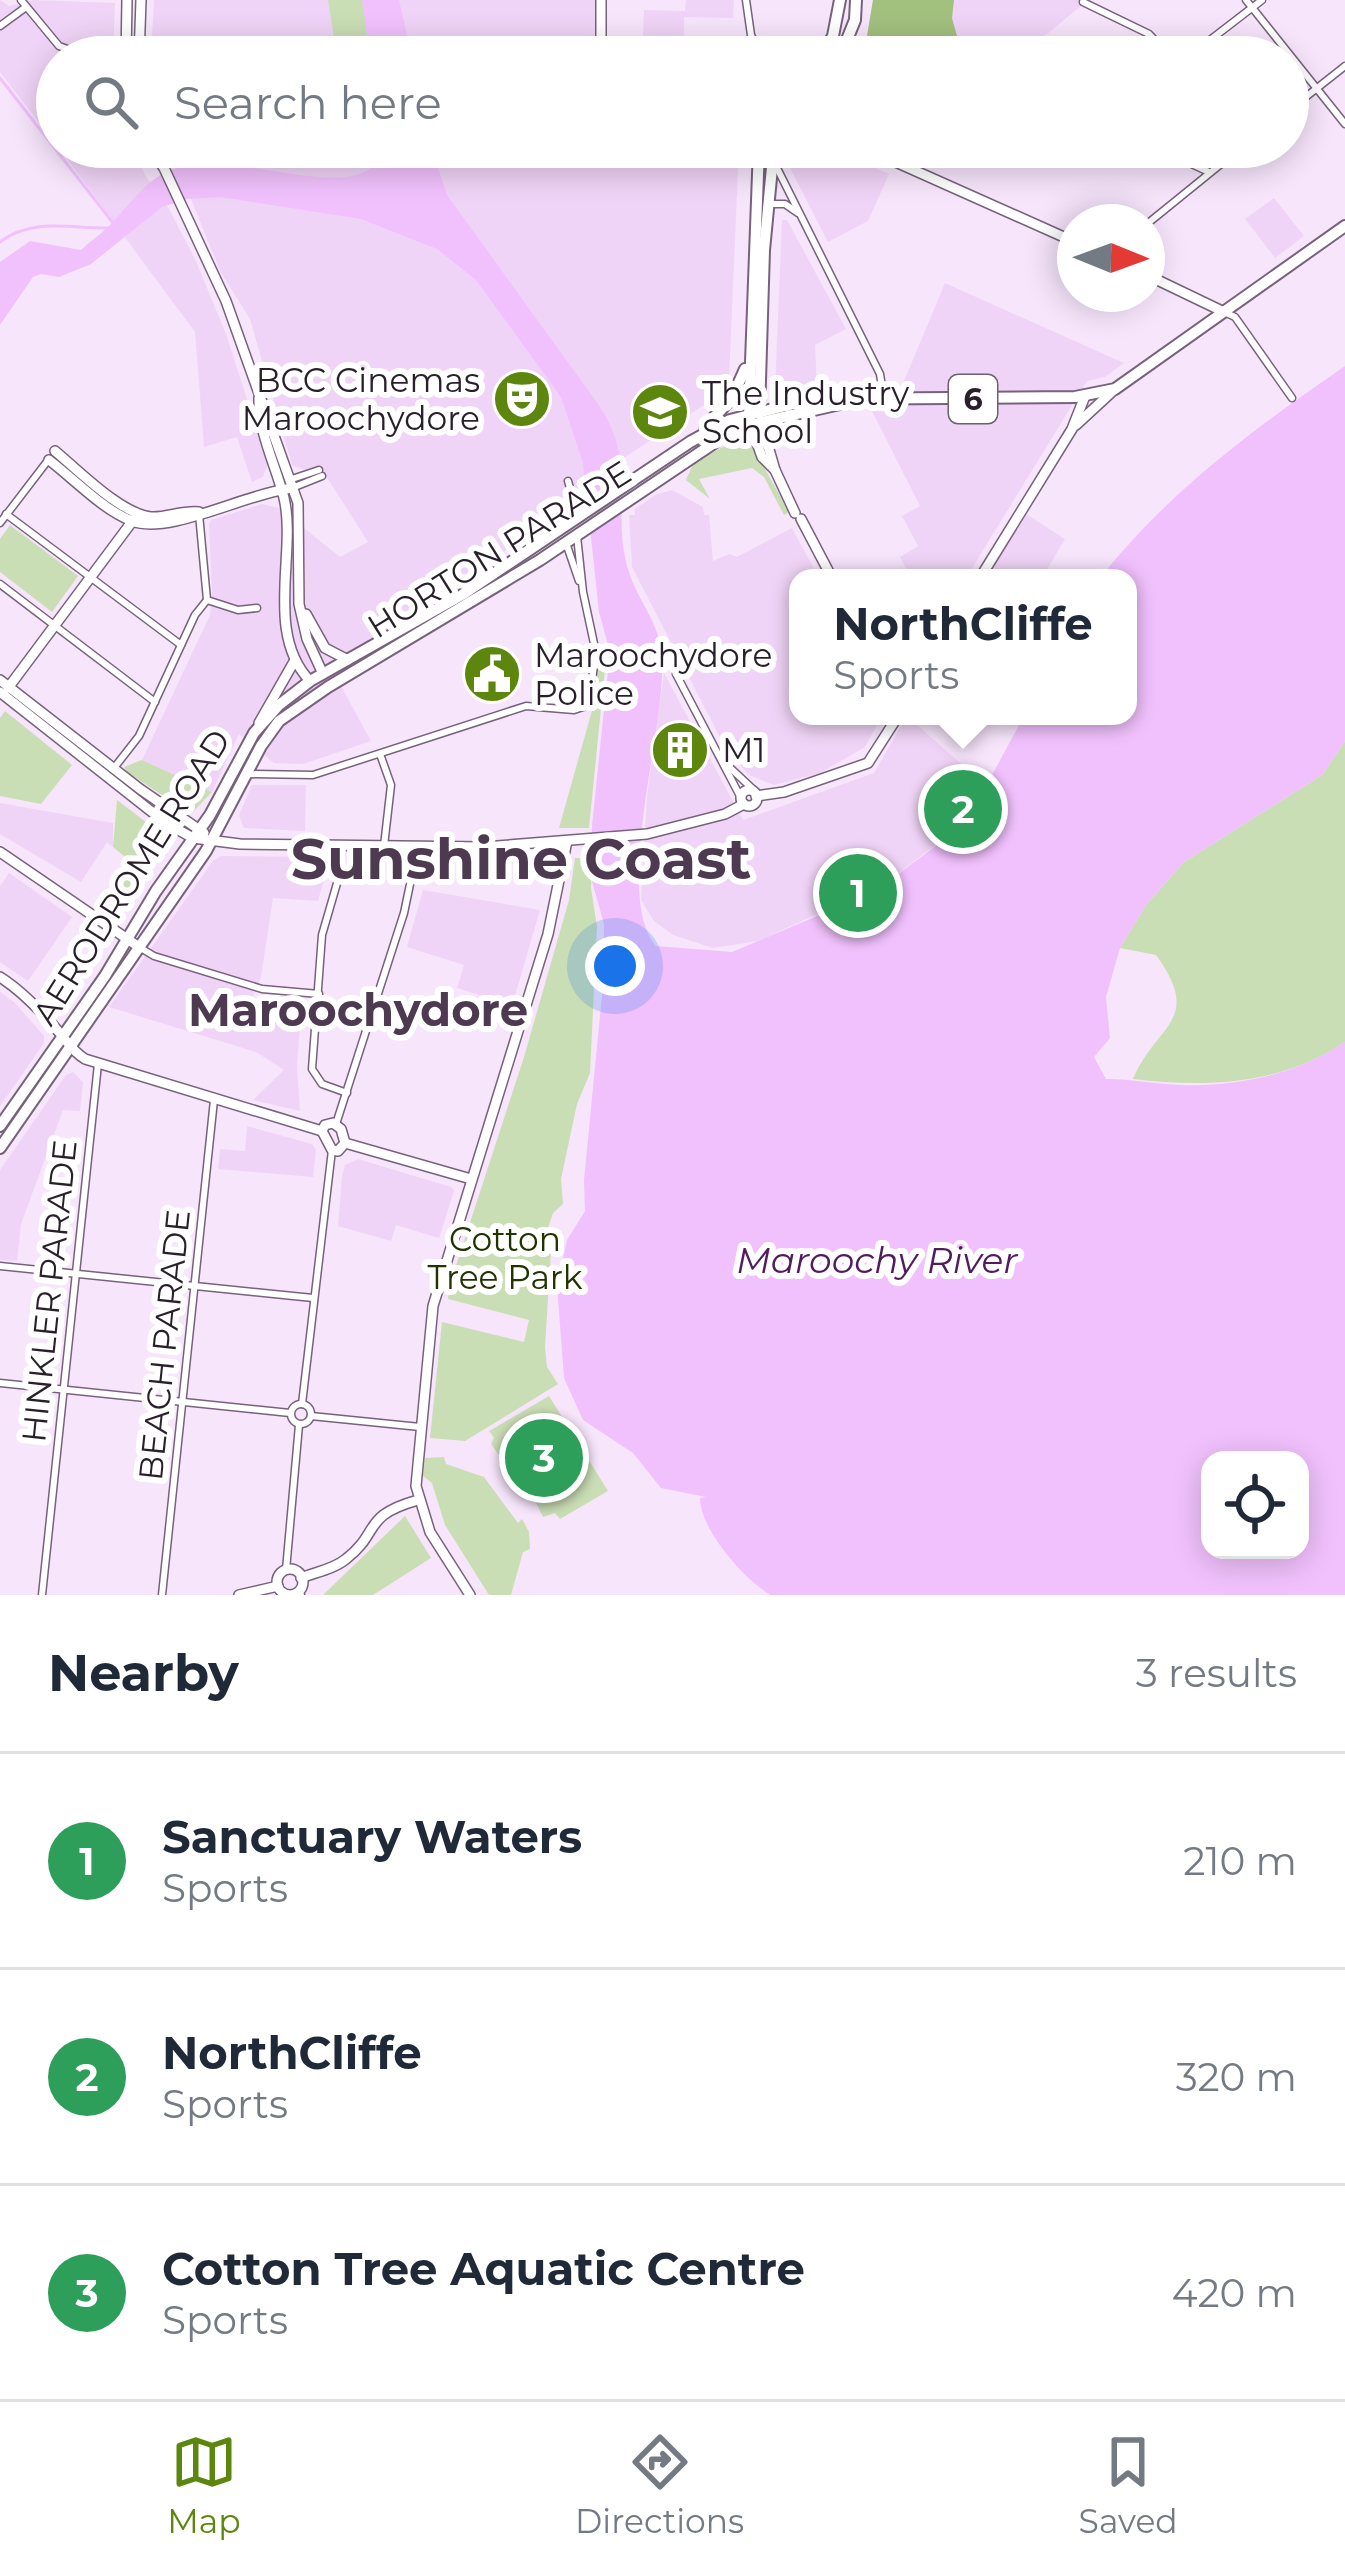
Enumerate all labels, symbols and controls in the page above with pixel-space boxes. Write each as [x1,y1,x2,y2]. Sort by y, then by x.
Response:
search box [36,36,1309,168]
icon: search [78,69,144,135]
text: Search here [174,75,442,130]
north arrow [1057,204,1165,312]
place label: BCC Cinemas Maroochydore [242,360,480,438]
theatre icon: BCC Cinemas Maroochydore [491,368,553,430]
place label: The Industry School [702,373,909,451]
road number: 6 [949,375,997,423]
school or university icon: The Industry School [629,381,691,443]
street label: HORTON PARADE [360,452,638,646]
popup [789,569,1137,725]
text: NorthCliffe [833,596,1093,651]
place label: Maroochydore Police [534,635,772,713]
public building icon: Maroochydore Police [461,643,523,705]
text: Sports [833,651,959,699]
building icon: M1 [649,719,711,781]
street label: AERODROME ROAD [24,722,238,1032]
place label: M1 [722,730,765,770]
pin: 2 [924,764,1002,854]
district label: Sunshine Coast [291,824,751,893]
pin: 1 [819,848,897,938]
your location [585,936,645,996]
district label: Maroochydore [188,982,528,1037]
street label: HINKLER PARADE [13,1138,85,1444]
street label: BEACH PARADE [130,1208,198,1482]
park label: Cotton Tree Park [427,1219,583,1297]
water label: Maroochy River [736,1238,1019,1282]
pin: 3 [505,1413,583,1503]
map controls [1201,1451,1309,1559]
button: locate [1201,1451,1309,1559]
text: Nearby [48,1642,239,1704]
text: 3 results [1136,1649,1297,1697]
text: Sanctuary Waters [162,1809,582,1864]
text: 1 [79,1837,95,1885]
text: 210 m [1183,1837,1297,1885]
text: Sports [162,1864,288,1912]
text: NorthCliffe [162,2025,422,2080]
text: 2 [75,2053,99,2101]
text: 320 m [1176,2053,1297,2101]
text: Sports [162,2080,288,2128]
text: Cotton Tree Aquatic Centre [162,2241,805,2296]
text: 3 [75,2269,99,2317]
text: 420 m [1172,2269,1297,2317]
text: Sports [162,2296,288,2344]
tab: Map [167,2429,241,2541]
tab: Directions [575,2429,744,2541]
tab: Saved [1079,2429,1178,2541]

